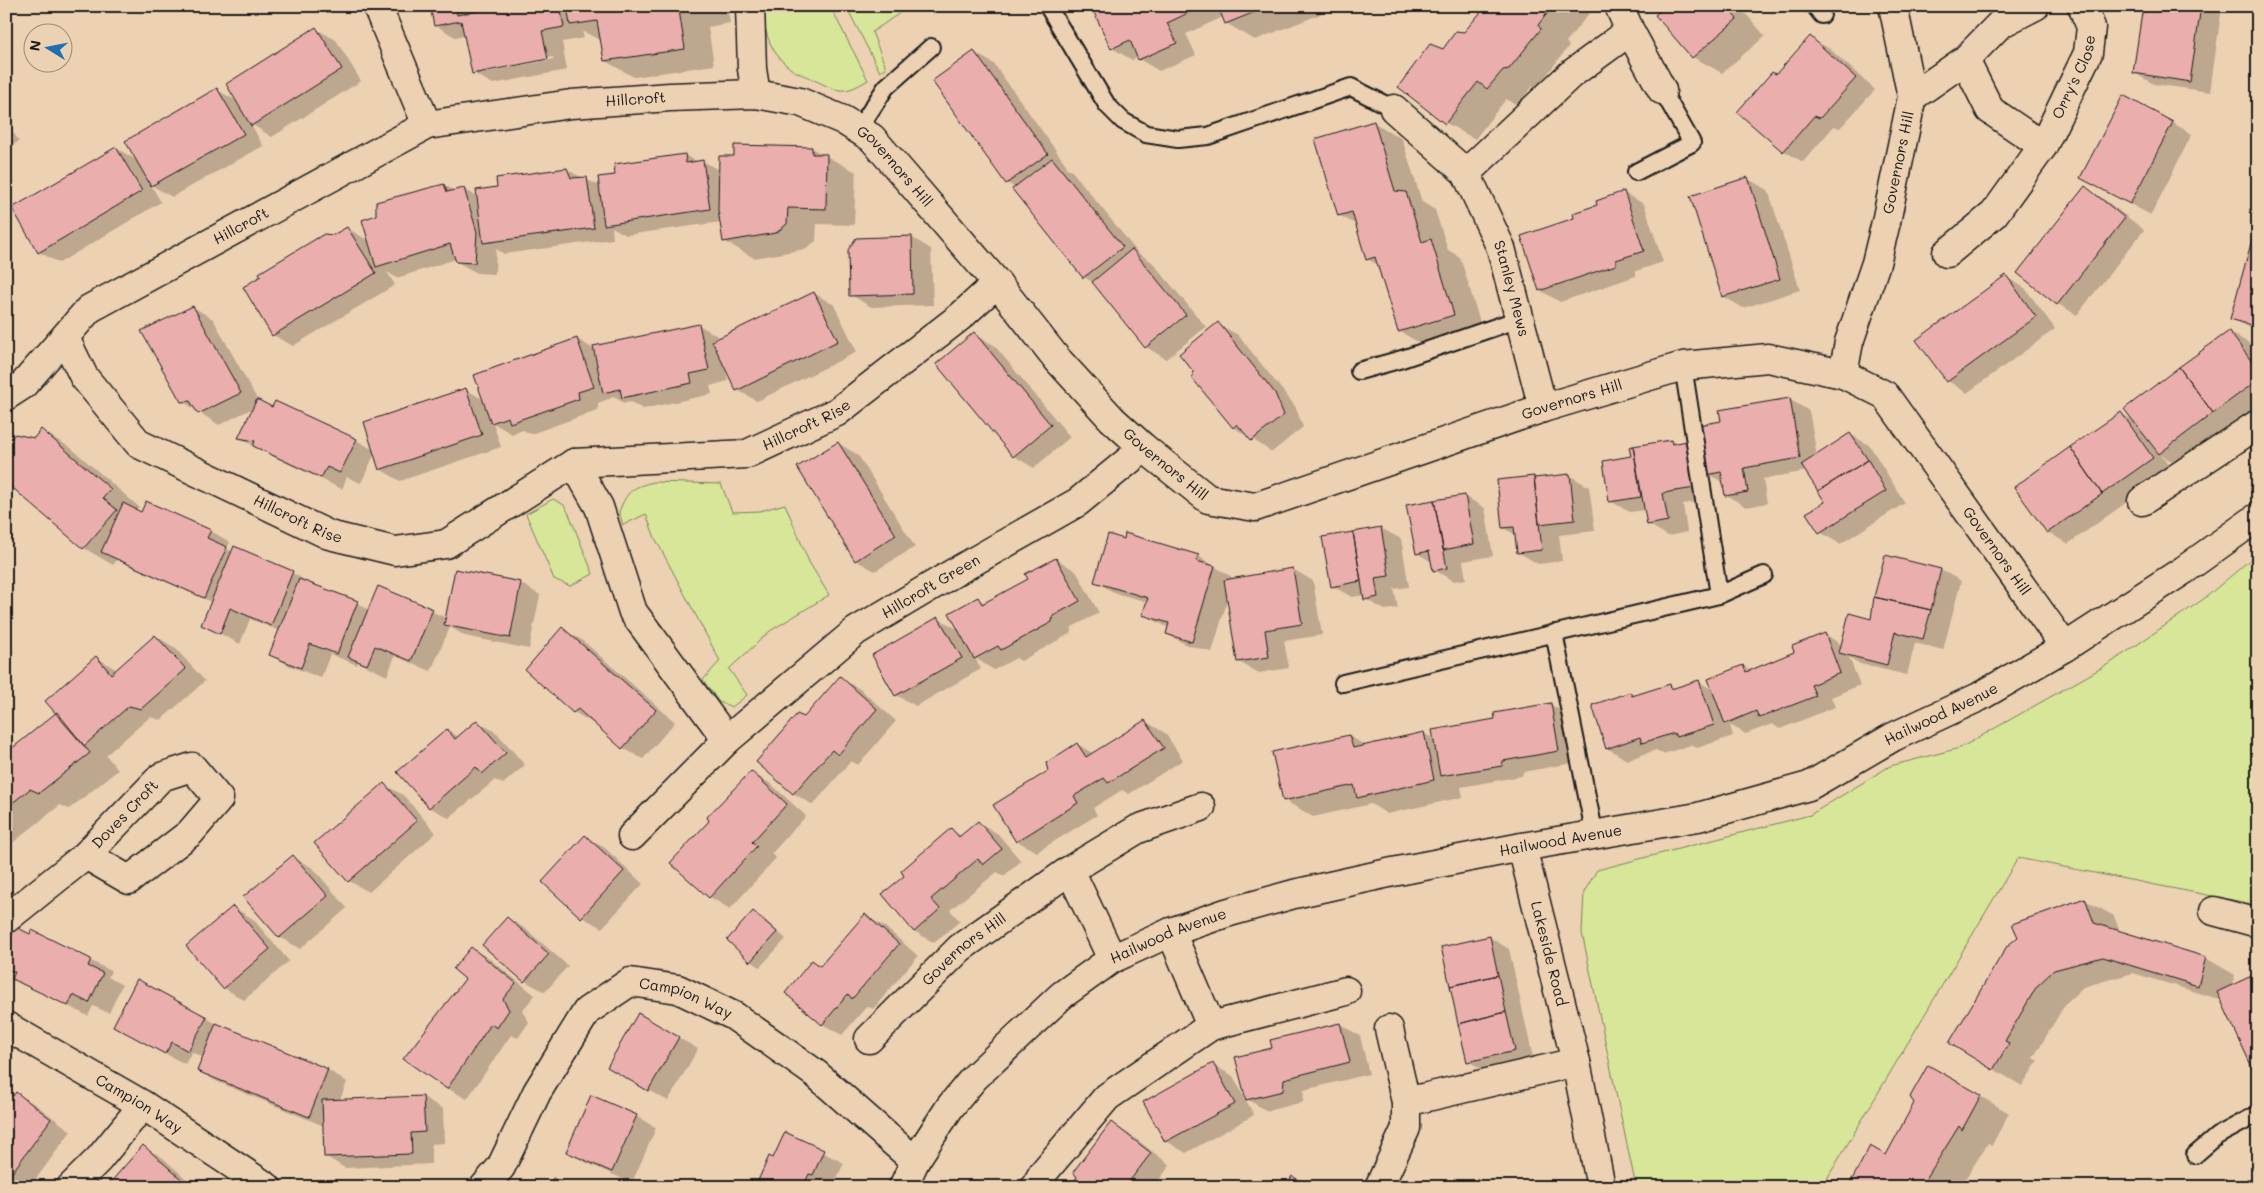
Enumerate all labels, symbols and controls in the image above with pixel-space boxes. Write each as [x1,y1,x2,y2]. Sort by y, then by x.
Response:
north arrow [22,22,72,72]
street label: Orry's Close [2047,34,2099,122]
text: N [24,39,45,53]
street label: Hillcroft [605,86,666,111]
street label: Governors Hill [1877,109,1918,215]
street label: Governors Hill [853,120,938,211]
street label: Hillcroft [209,202,272,249]
street label: Stanley Mews [1490,237,1535,339]
street label: Governors Hill [1518,374,1624,424]
street label: Hillcroft Rise [759,394,854,455]
street label: Governors Hill [1119,423,1213,504]
street label: Hillcroft Rise [250,489,345,547]
street label: Governors Hill [1959,502,2036,599]
street label: Hillcroft Green [878,549,983,623]
street label: Hailwood Avenue [1880,677,2001,749]
street label: Doves Croft [87,775,162,852]
street label: Hailwood Avenue [1498,819,1623,860]
street label: Lakeside Road [1527,899,1573,1008]
street label: Hailwood Avenue [1106,903,1229,968]
street label: Governors Hill [917,907,1010,990]
street label: Campion Way [638,972,736,1023]
street label: Campion Way [92,1069,187,1137]

